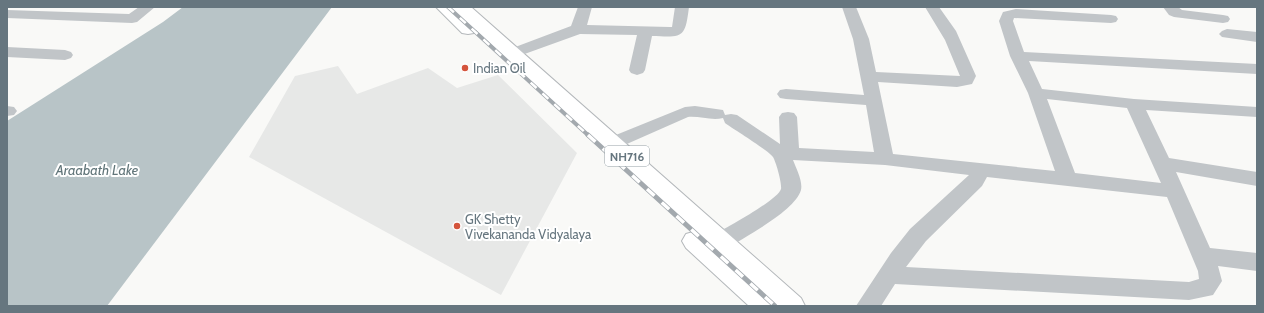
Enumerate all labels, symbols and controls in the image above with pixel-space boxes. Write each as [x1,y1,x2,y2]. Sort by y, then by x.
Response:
place label: Indian Oil [473,60,526,76]
marker: Indian Oil [460,63,470,73]
road number: NH716 [605,146,649,166]
water label: Araabath Lake [55,161,139,179]
place label: GK Shetty Vivekananda Vidyalaya [465,211,592,242]
marker: GK Shetty Vivekananda Vidyalaya [452,221,462,231]

